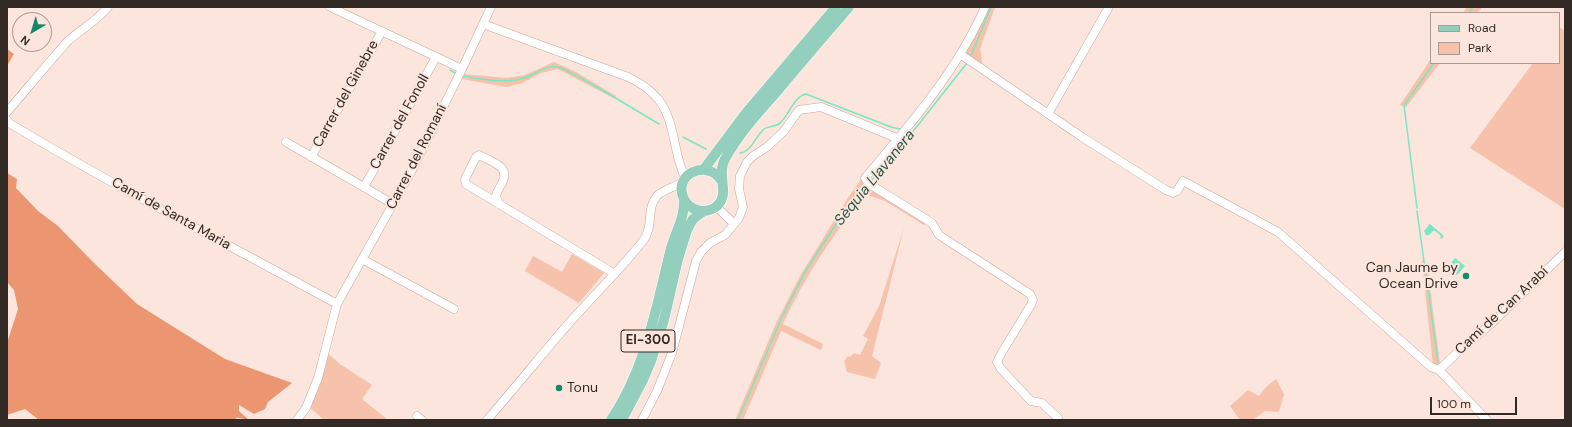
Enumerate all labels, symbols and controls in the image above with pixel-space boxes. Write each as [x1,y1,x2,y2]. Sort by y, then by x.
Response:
north arrow [12,12,52,52]
legend [1430,12,1560,64]
text: Road [1468,20,1496,36]
text: N [18,33,33,49]
street label: Carrer del Ginebre [310,38,382,150]
text: Park [1468,40,1492,56]
street label: Carrer del Fonoll [367,71,433,173]
street label: Carrer del Romaní [383,102,451,212]
water label: Sèquia Llavanera [831,127,919,229]
street label: Camí de Santa Maria [109,174,233,254]
place label: Can Jaume by Ocean Drive [1366,260,1458,292]
street label: Camí de Can Arabí [1452,264,1552,358]
marker: Can Jaume by Ocean Drive [1461,271,1471,281]
road number: EI-300 [621,330,675,352]
place label: Tonu [567,380,598,396]
marker: Tonu [554,383,564,393]
scale bar [1432,389,1519,415]
text: 100 m [1437,396,1471,412]

